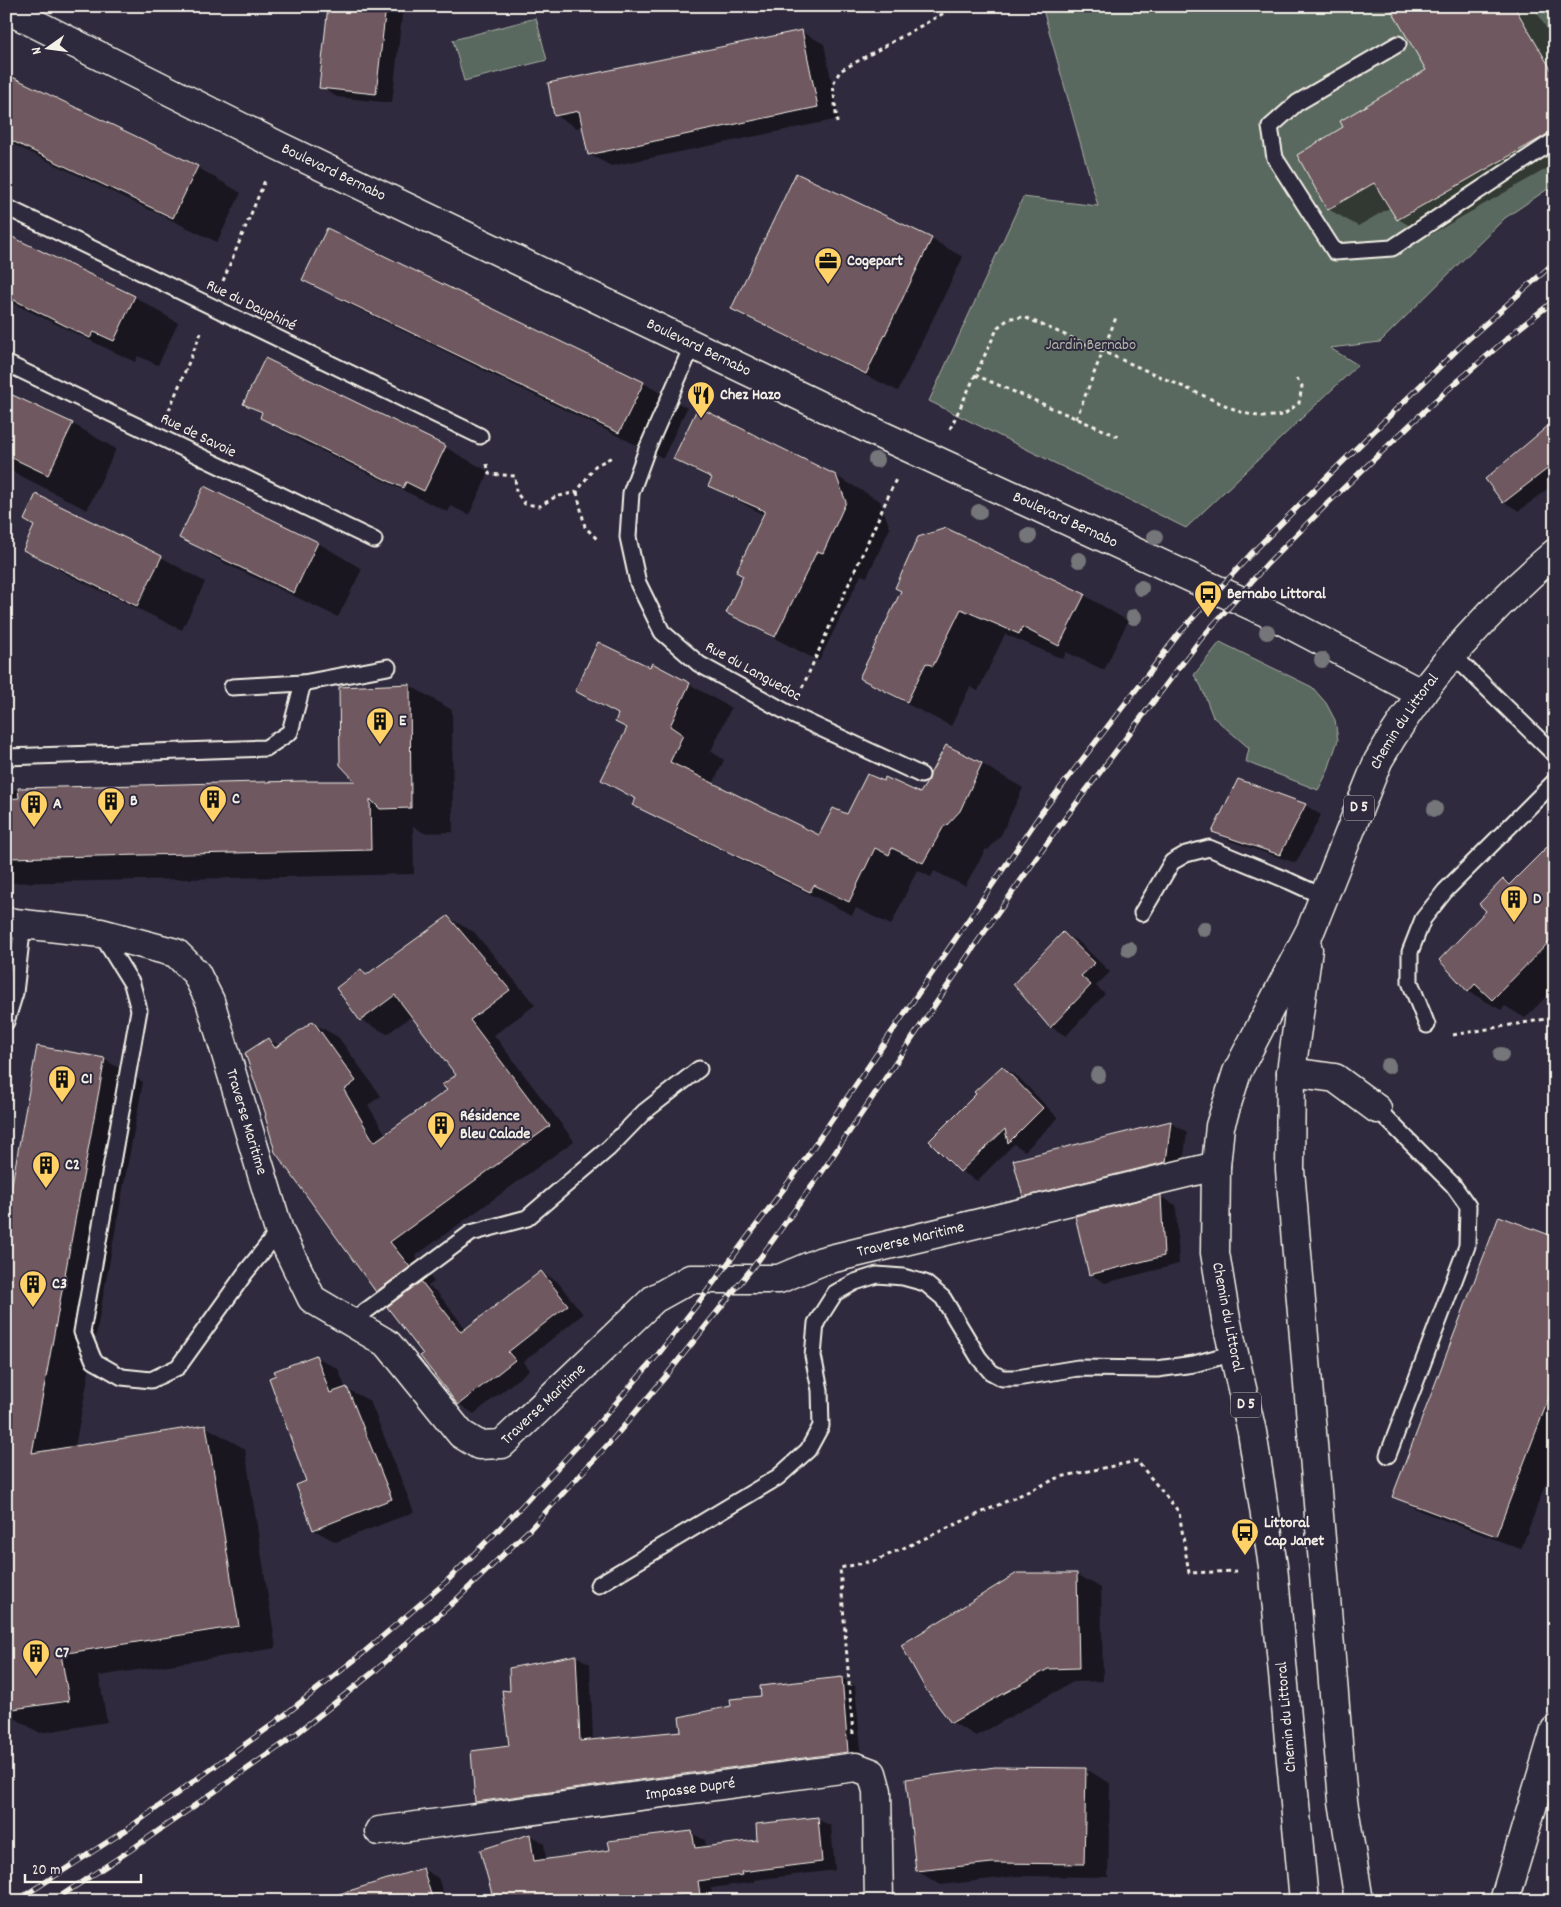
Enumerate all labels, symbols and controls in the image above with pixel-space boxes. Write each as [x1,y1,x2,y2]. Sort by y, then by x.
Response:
north arrow [22,22,72,72]
text: N [27,45,48,56]
street label: Boulevard Bernabo [278,137,390,207]
office icon: Cogepart [813,246,843,285]
place label: Cogepart [847,250,903,273]
street label: Rue du Dauphiné [202,274,300,338]
street label: Boulevard Bernabo [643,313,755,382]
park label: Jardin Bernabo [1046,334,1136,357]
restaurant icon: Chez Hazo [686,380,716,419]
place label: Chez Hazo [720,384,781,407]
street label: Rue de Savoie [156,408,240,464]
street label: Boulevard Bernabo [1009,486,1121,554]
bus stop icon: Bernabo Littoral [1193,579,1223,618]
place label: Bernabo Littoral [1227,583,1326,606]
street label: Rue du Languedoc [701,636,805,708]
street label: Chemin du Littoral [1364,668,1445,773]
building icon: E [365,706,395,745]
place label: E [399,710,407,733]
building icon: C [198,784,228,823]
building icon: B [96,786,126,825]
place label: C [232,788,240,811]
building icon: A [19,789,49,828]
place label: B [130,790,138,813]
place label: A [53,793,62,816]
road number: D 5 [1344,796,1374,820]
building icon: D [1499,884,1529,923]
place label: D [1533,888,1542,911]
building icon: C1 [47,1064,77,1103]
street label: Traverse Maritime [219,1066,273,1178]
place label: C1 [81,1068,92,1091]
place label: Résidence Bleu Calade [460,1105,530,1146]
building icon: Résidence Bleu Calade [426,1110,456,1149]
building icon: C2 [31,1150,61,1189]
place label: C2 [65,1154,80,1177]
street label: Traverse Maritime [855,1216,967,1264]
street label: Chemin du Littoral [1205,1260,1249,1374]
building icon: C3 [18,1269,48,1308]
place label: C3 [52,1273,67,1296]
street label: Traverse Maritime [496,1358,591,1451]
road number: D 5 [1231,1392,1261,1418]
place label: Littoral Cap Janet [1264,1512,1324,1553]
bus stop icon: Littoral Cap Janet [1230,1517,1260,1556]
building icon: C7 [21,1638,51,1677]
place label: C7 [55,1642,69,1665]
street label: Chemin du Littoral [1271,1661,1303,1773]
street label: Impasse Dupré [644,1772,737,1807]
scale bar [25,1852,141,1884]
text: 20 m [32,1860,60,1882]

